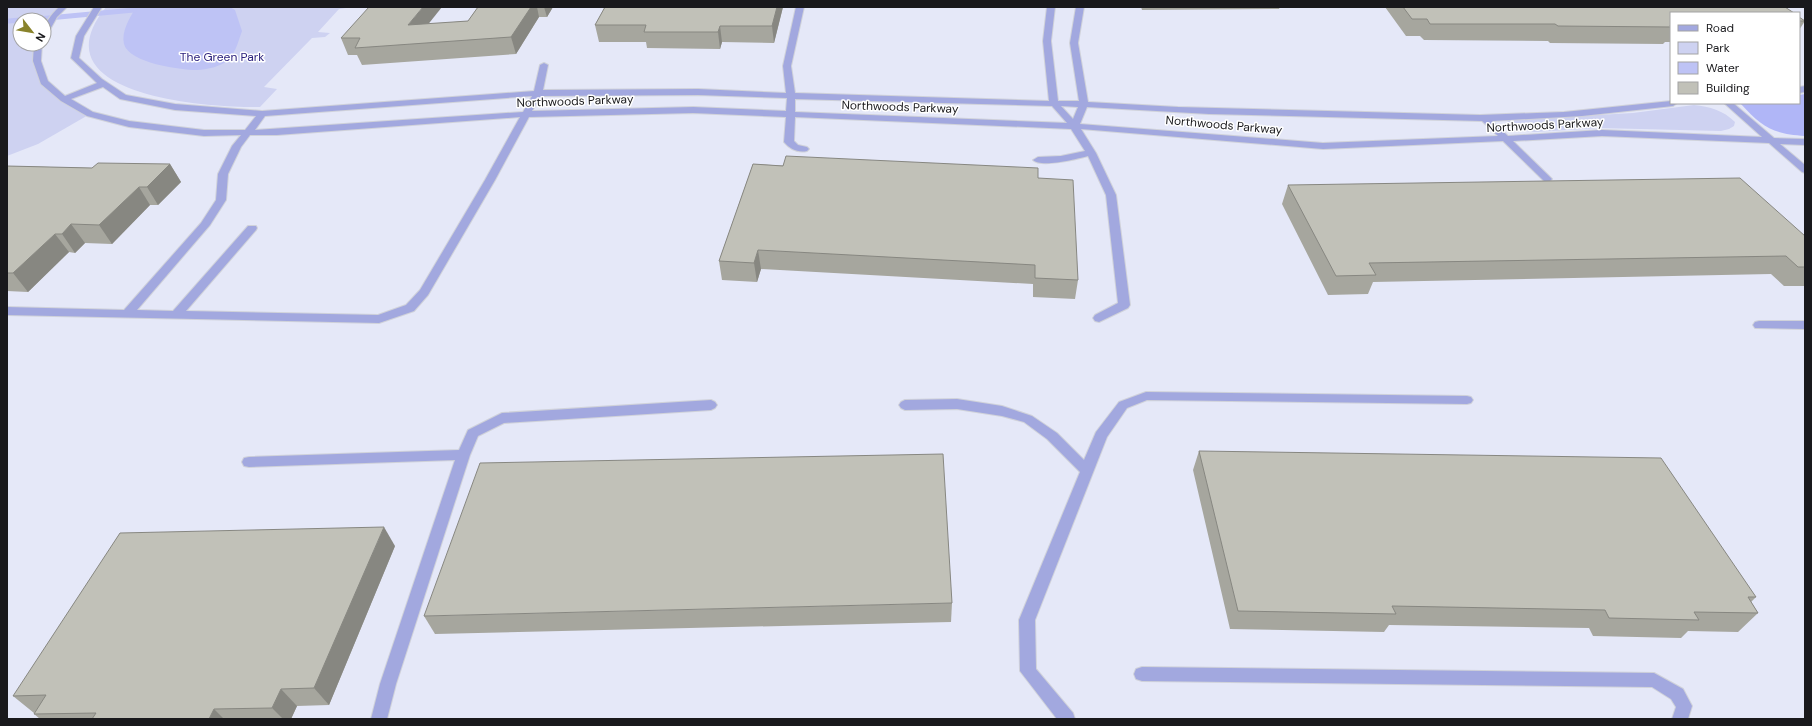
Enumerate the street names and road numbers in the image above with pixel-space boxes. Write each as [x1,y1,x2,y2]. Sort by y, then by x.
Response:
street label: Northwoods Parkway [516,91,634,111]
street label: Northwoods Parkway [841,97,959,117]
street label: Northwoods Parkway [1165,112,1283,138]
street label: Northwoods Parkway [1486,114,1604,136]

